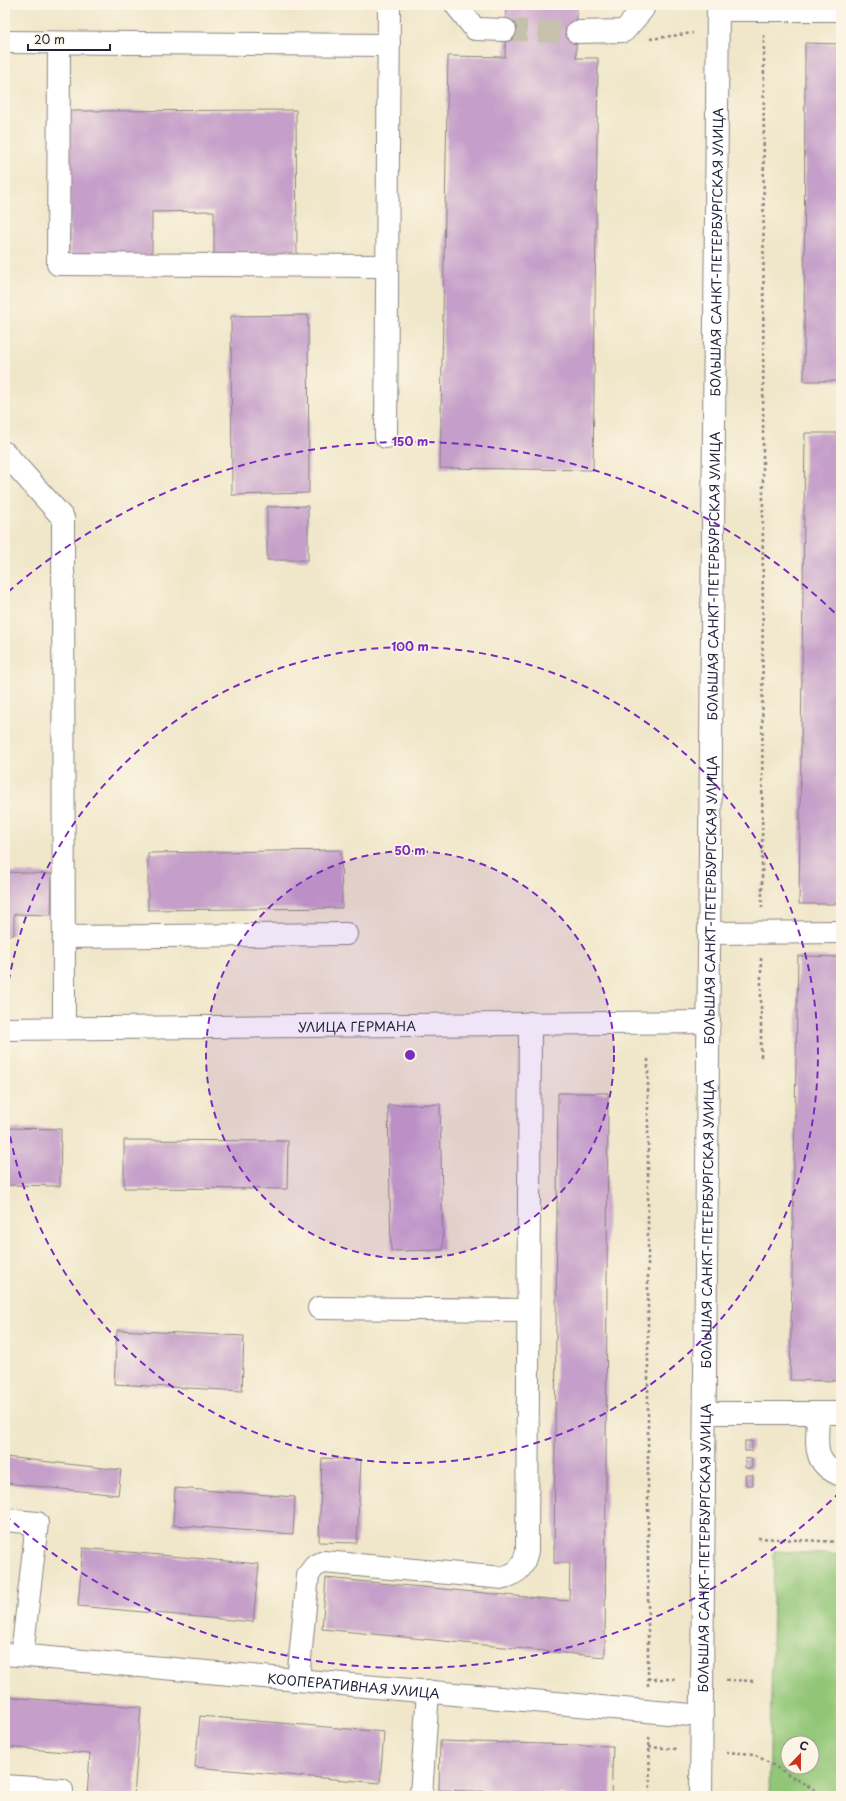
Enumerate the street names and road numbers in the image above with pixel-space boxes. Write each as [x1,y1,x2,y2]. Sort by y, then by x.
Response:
street label: БОЛЬШАЯ САНКТ-ПЕТЕРБУРГСКАЯ УЛИЦА [705,107,727,397]
street label: БОЛЬШАЯ САНКТ-ПЕТЕРБУРГСКАЯ УЛИЦА [702,431,723,721]
street label: БОЛЬШАЯ САНКТ-ПЕТЕРБУРГСКАЯ УЛИЦА [699,755,720,1045]
street label: УЛИЦА ГЕРМАНА [298,1015,416,1036]
street label: БОЛЬШАЯ САНКТ-ПЕТЕРБУРГСКАЯ УЛИЦА [696,1079,717,1369]
street label: БОЛЬШАЯ САНКТ-ПЕТЕРБУРГСКАЯ УЛИЦА [692,1403,714,1693]
street label: КООПЕРАТИВНАЯ УЛИЦА [267,1668,441,1702]

